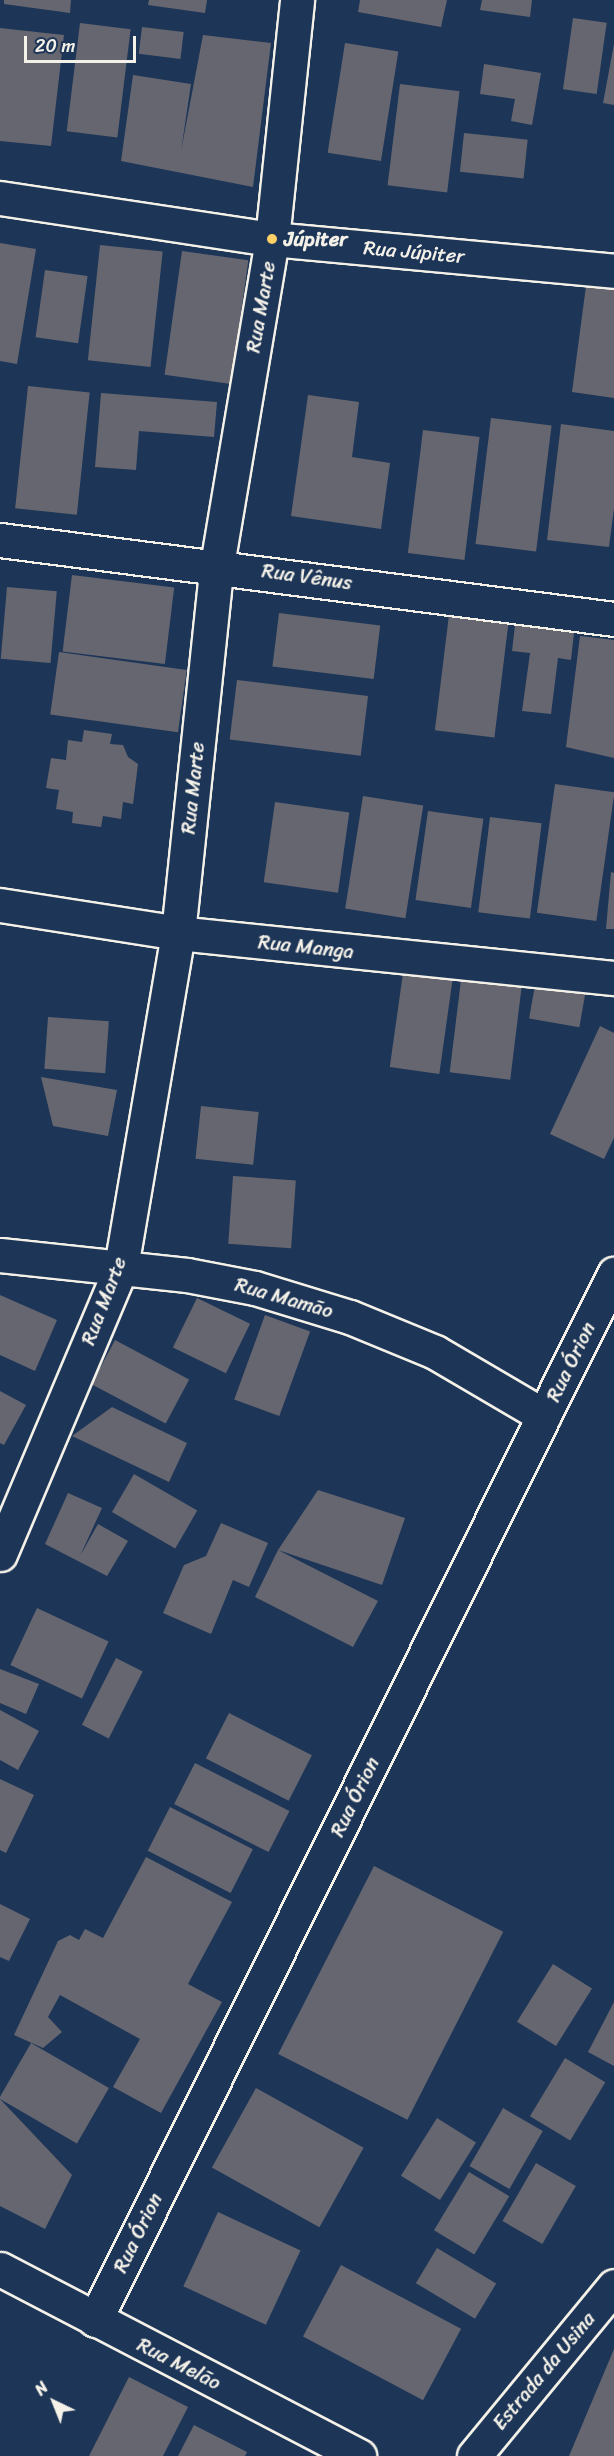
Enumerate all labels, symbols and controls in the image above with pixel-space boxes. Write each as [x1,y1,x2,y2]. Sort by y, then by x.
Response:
scale bar [27,24,140,62]
text: 20 m [35,30,75,62]
place label: Júpiter [284,227,347,251]
marker: Júpiter [265,232,279,246]
street label: Rua Júpiter [362,236,466,268]
street label: Rua Marte [241,260,281,354]
street label: Rua Vênus [261,559,353,595]
street label: Rua Marte [176,741,210,835]
street label: Rua Manga [257,930,355,964]
street label: Rua Marte [76,1254,132,1348]
street label: Rua Mamão [233,1273,335,1323]
street label: Rua Órion [541,1318,601,1406]
street label: Rua Órion [325,1753,385,1841]
street label: Rua Órion [108,2189,168,2277]
street label: Estrada da Usina [487,2307,601,2435]
street label: Rua Melão [133,2333,225,2395]
north arrow [24,2372,84,2432]
text: N [27,2374,55,2403]

